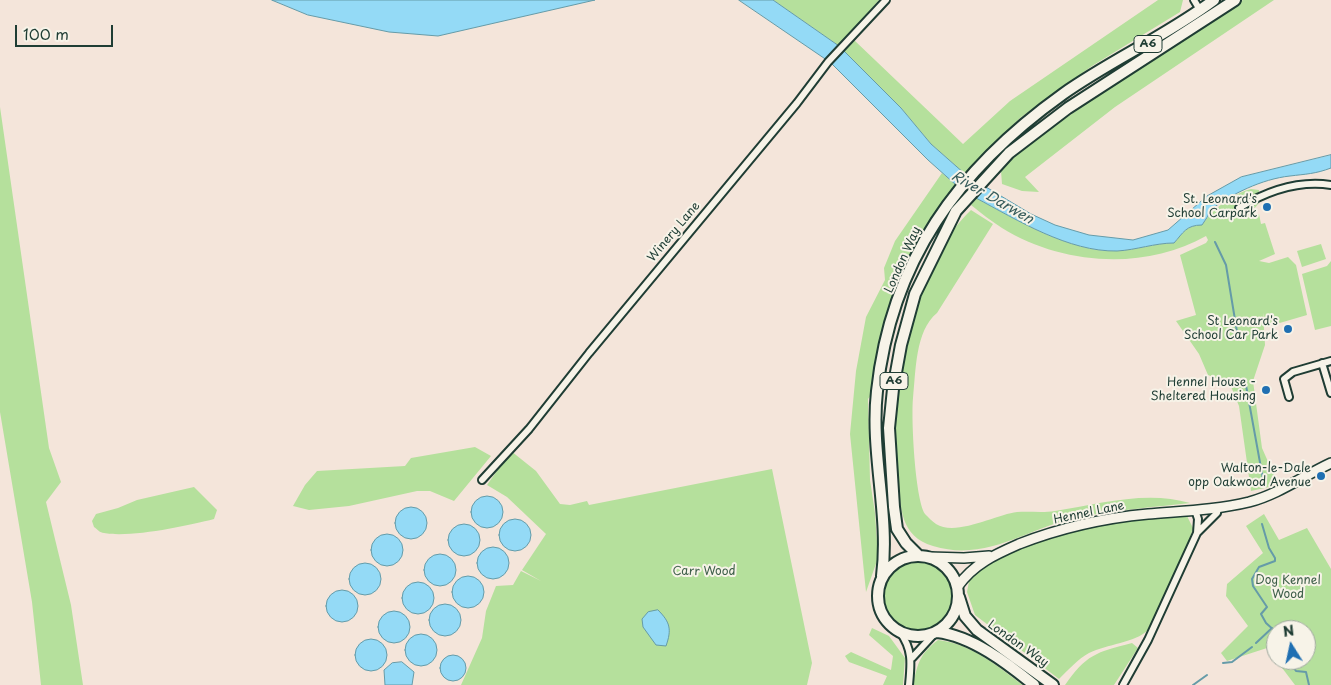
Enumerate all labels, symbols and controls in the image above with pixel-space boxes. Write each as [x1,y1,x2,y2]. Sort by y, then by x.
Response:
scale bar [18,15,115,47]
text: 100 m [23,22,69,45]
road number: A6 [1134,36,1162,52]
water label: River Darwen [948,168,1036,228]
place label: St. Leonard's School Carpark [1167,193,1257,221]
street label: Winery Lane [645,199,703,265]
marker: St. Leonard's School Carpark [1261,201,1273,213]
street label: London Way [882,225,924,295]
place label: St Leonard's School Car Park [1184,315,1278,343]
marker: St Leonard's School Car Park [1282,323,1294,335]
road number: A6 [880,372,908,390]
place label: Hennel House - Sheltered Housing [1150,376,1256,404]
marker: Hennel House - Sheltered Housing [1260,384,1272,396]
place label: Walton-le-Dale opp Oakwood Avenue [1188,462,1311,490]
marker: Walton-le-Dale opp Oakwood Avenue [1315,470,1327,482]
street label: Hennel Lane [1052,498,1126,528]
park label: Carr Wood [672,565,736,579]
park label: Dog Kennel Wood [1255,574,1321,602]
street label: London Way [985,618,1051,670]
text: N [1281,619,1296,642]
north arrow [1266,620,1316,670]

